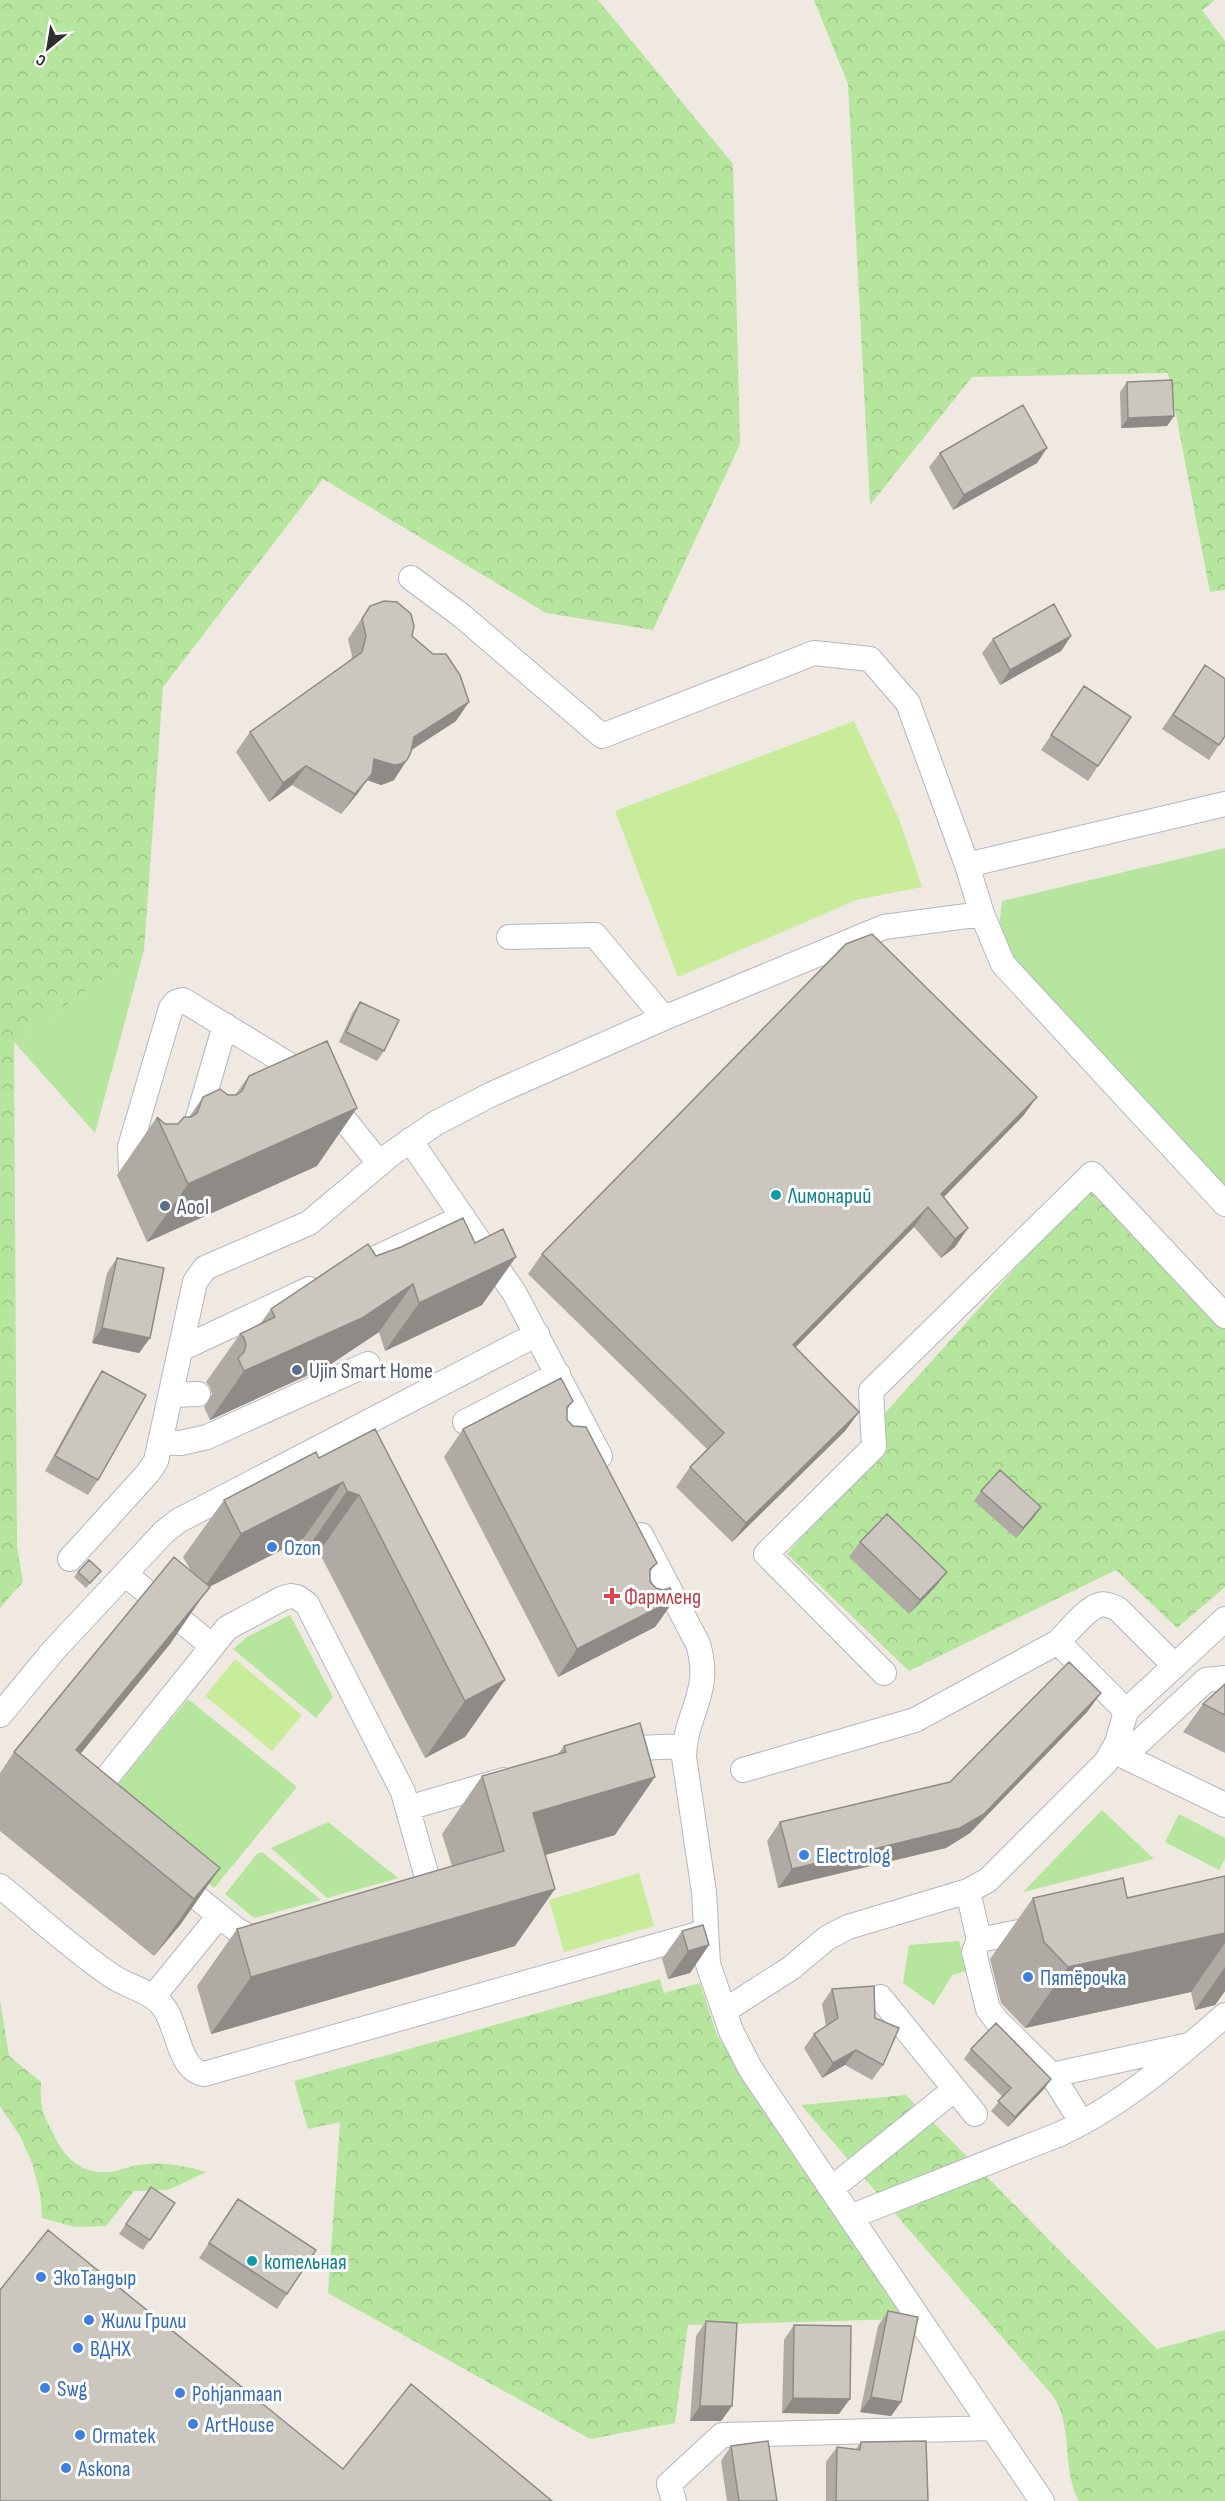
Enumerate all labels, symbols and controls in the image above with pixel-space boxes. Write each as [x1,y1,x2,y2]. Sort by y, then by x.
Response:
north arrow [18,18,78,78]
text: С [33,49,50,70]
place label: Лимонарий [787,1183,872,1210]
marker: Лимонарий [769,1188,783,1202]
place label: Aool [176,1194,209,1221]
marker: Aool [158,1199,172,1213]
place label: Ujin Smart Home [309,1358,433,1385]
marker: Ujin Smart Home [290,1363,304,1377]
place label: Ozon [284,1535,321,1562]
marker: Ozon [265,1540,279,1554]
place label: Фармленд [624,1584,701,1611]
marker: Фармленд [605,1589,619,1603]
place label: Electrolog [816,1843,891,1870]
marker: Electrolog [797,1848,811,1862]
place label: Пятёрочка [1040,1965,1127,1992]
marker: Пятёрочка [1021,1970,1035,1984]
place label: котельная [264,2249,347,2276]
marker: котельная [245,2254,259,2268]
place label: ЭкоТандыр [53,2265,136,2292]
marker: ЭкоТандыр [34,2270,48,2284]
place label: Жили Грили [101,2308,186,2335]
marker: Жили Грили [82,2313,96,2327]
place label: ВДНХ [90,2336,131,2363]
marker: ВДНХ [71,2341,85,2355]
place label: Swg [57,2376,87,2403]
marker: Swg [38,2381,52,2395]
place label: Pohjanmaan [192,2381,282,2408]
marker: Pohjanmaan [173,2386,187,2400]
place label: ArtHouse [204,2412,274,2439]
marker: ArtHouse [186,2417,200,2431]
place label: Ormatek [92,2423,156,2450]
marker: Ormatek [73,2428,87,2442]
place label: Askona [77,2456,130,2483]
marker: Askona [59,2461,73,2475]

